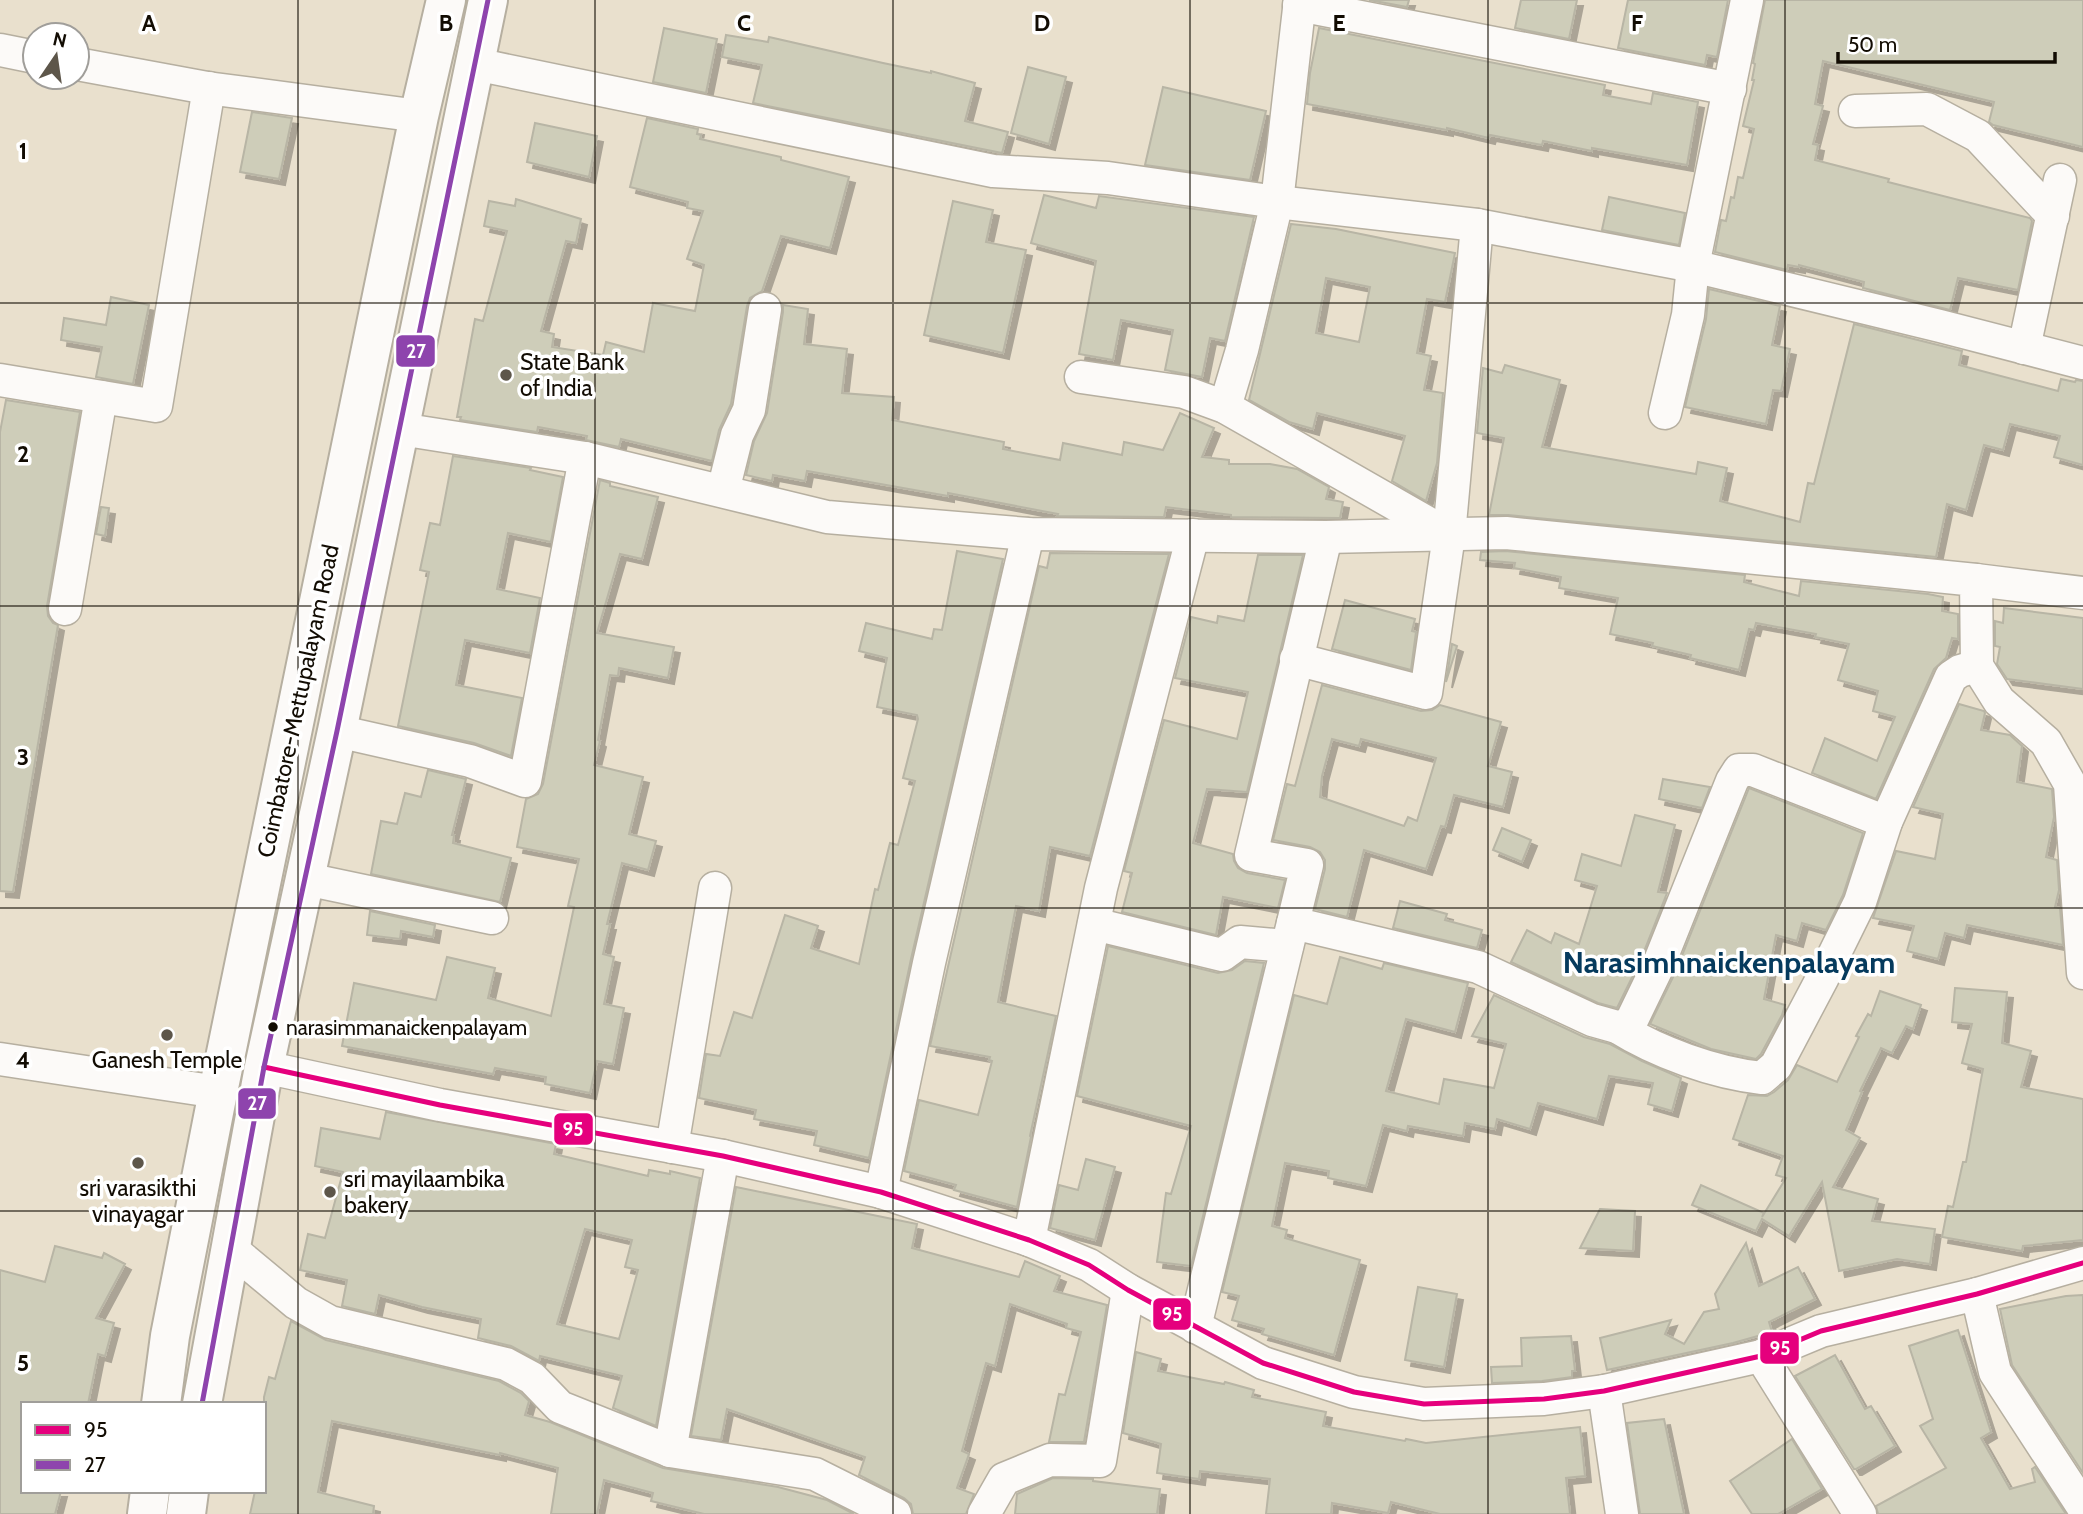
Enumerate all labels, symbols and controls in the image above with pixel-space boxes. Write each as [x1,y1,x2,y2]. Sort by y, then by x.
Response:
text: A [142,9,157,37]
text: B [439,9,453,37]
text: C [737,9,751,37]
text: D [1034,9,1050,37]
text: E [1332,9,1346,37]
text: F [1631,9,1643,37]
north arrow [21,21,91,91]
scale bar [1838,21,2055,65]
text: N [51,27,69,53]
text: 50 m [1848,32,1897,57]
text: 1 [19,137,27,165]
line badge: 27 [395,334,436,368]
text: 27 [406,340,426,363]
place label: State Bank of India [520,348,625,402]
marker: State Bank of India [498,367,514,383]
text: 2 [17,440,29,468]
street label: Coimbatore-Mettupalayam Road [251,542,345,860]
text: 3 [17,743,29,771]
district label: Narasimhnaickenpalayam [1563,944,1895,981]
place label: narasimmanaickenpalayam [286,1015,527,1040]
marker: narasimmanaickenpalayam [266,1020,280,1034]
marker: Ganesh Temple [159,1027,175,1043]
text: 4 [16,1046,30,1074]
place label: Ganesh Temple [92,1046,243,1074]
line badge: 27 [237,1087,277,1120]
text: 27 [247,1092,267,1115]
line badge: 95 [553,1112,594,1146]
text: 95 [563,1118,583,1141]
marker: sri varasikthi vinayagar [130,1155,146,1171]
place label: sri mayilaambika bakery [344,1165,505,1219]
place label: sri varasikthi vinayagar [80,1174,197,1228]
marker: sri mayilaambika bakery [322,1184,338,1200]
line badge: 95 [1152,1297,1192,1331]
text: 95 [1162,1303,1182,1326]
line badge: 95 [1759,1331,1800,1365]
text: 95 [1770,1337,1790,1360]
text: 5 [17,1349,29,1377]
legend [21,1402,266,1493]
text: 95 [84,1417,107,1442]
text: 27 [84,1452,106,1477]

